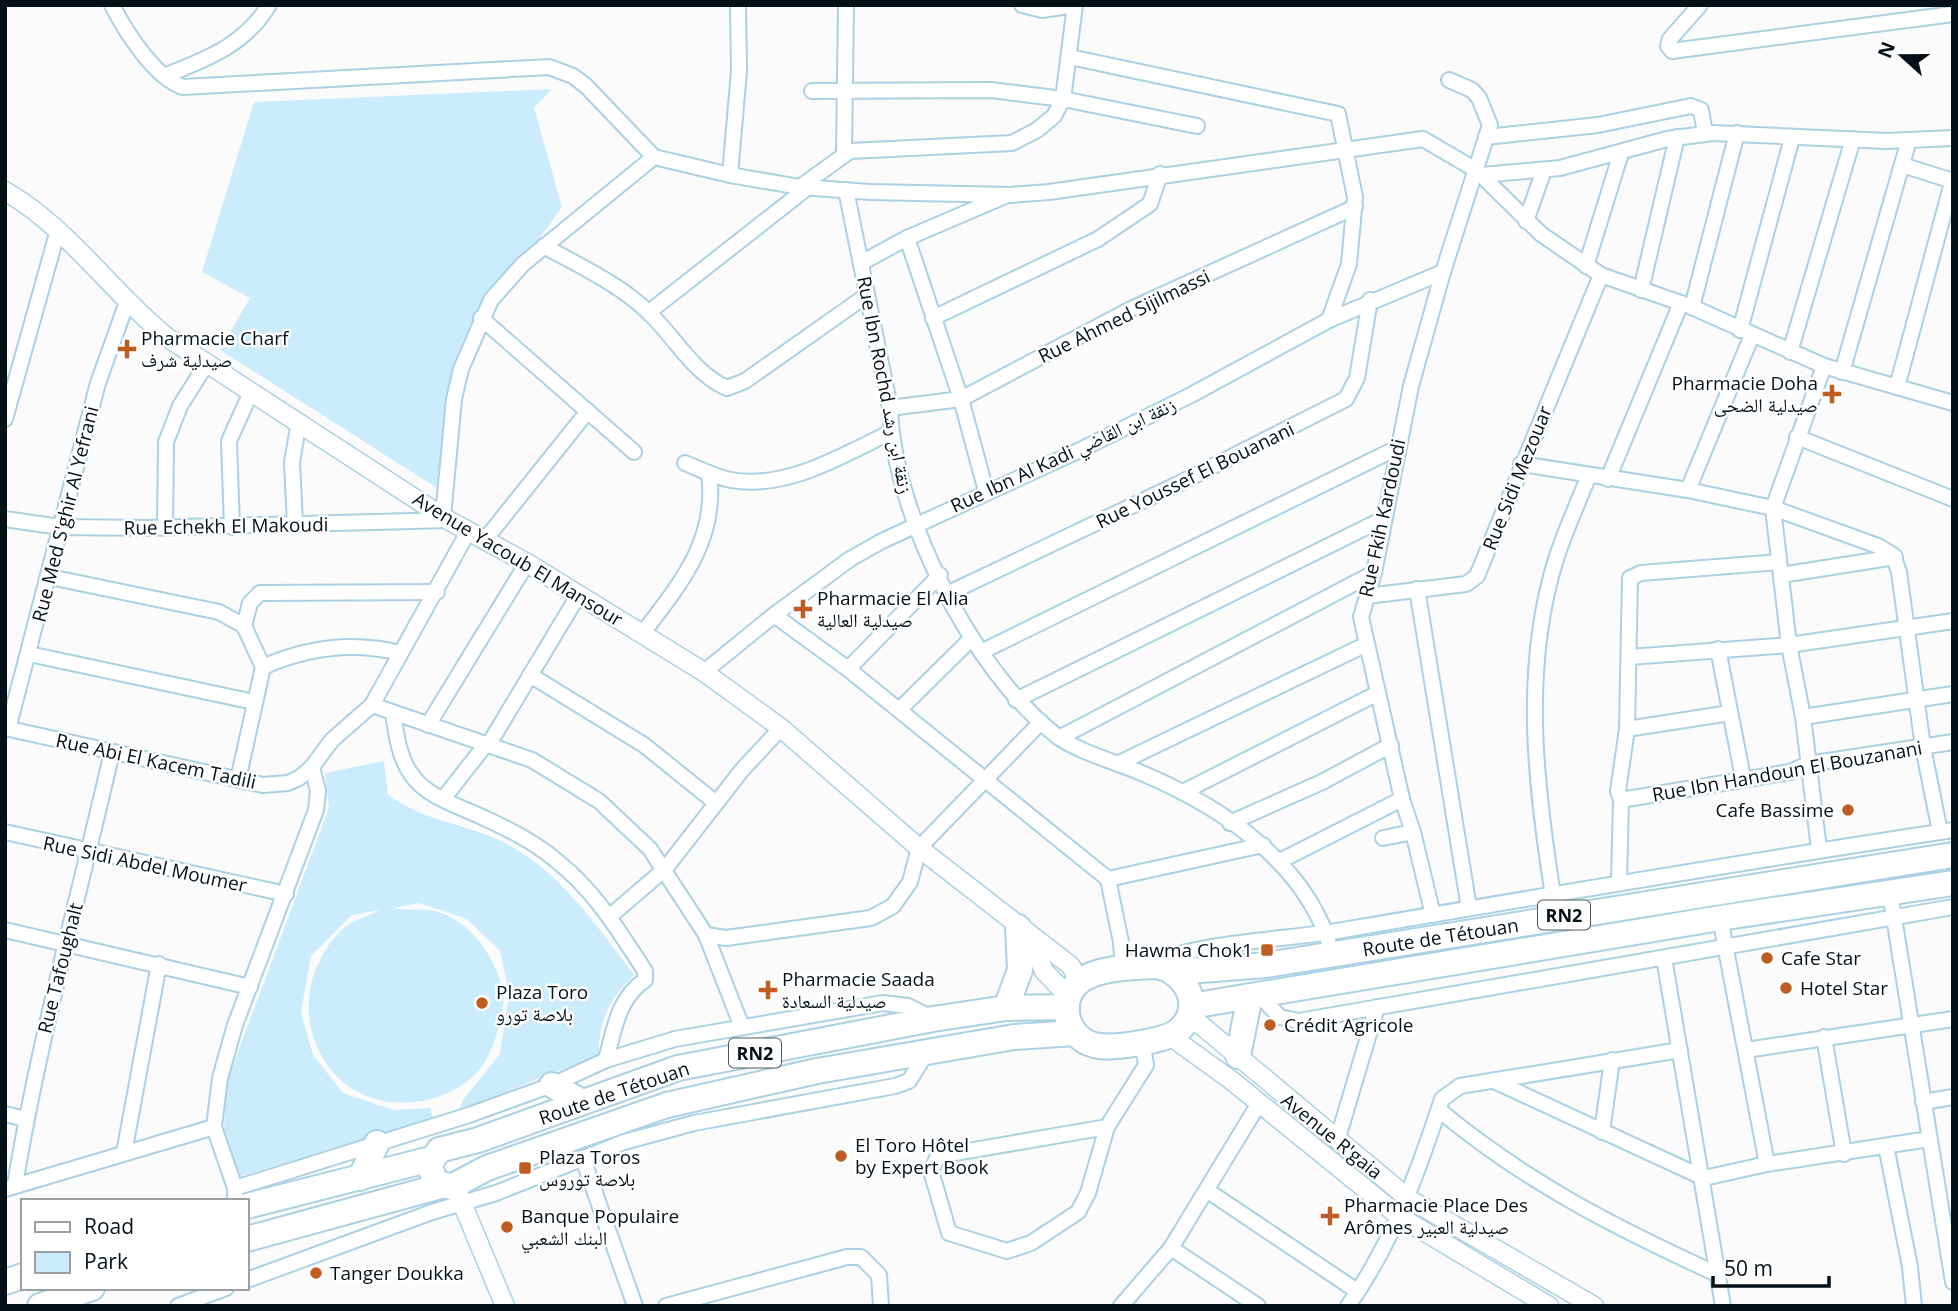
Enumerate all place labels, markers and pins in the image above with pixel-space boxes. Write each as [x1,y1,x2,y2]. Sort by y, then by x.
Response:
place label: Pharmacie Charf صيدلية شرف [141,325,290,373]
marker: Pharmacie Charf صيدلية شرف [119,341,135,357]
place label: Pharmacie Doha صيدلية الضحى [1672,370,1818,418]
marker: Pharmacie Doha صيدلية الضحى [1824,386,1840,402]
place label: Pharmacie El Alia صيدلية العالية [817,585,969,633]
marker: Pharmacie El Alia صيدلية العالية [795,601,811,617]
place label: Cafe Bassime [1715,797,1834,823]
marker: Cafe Bassime [1840,802,1856,818]
place label: Hawma Chok1 [1125,937,1253,963]
marker: Hawma Chok1 [1259,942,1275,958]
place label: Cafe Star [1781,945,1861,971]
marker: Cafe Star [1759,950,1775,966]
place label: Pharmacie Saada صيدلية السعادة [782,966,935,1014]
place label: Hotel Star [1800,975,1888,1001]
place label: Plaza Toro بلاصة تورو [496,979,588,1027]
marker: Hotel Star [1778,980,1794,996]
marker: Pharmacie Saada صيدلية السعادة [760,982,776,998]
marker: Plaza Toro بلاصة تورو [474,995,490,1011]
place label: Crédit Agricole [1284,1012,1413,1038]
marker: Crédit Agricole [1262,1017,1278,1033]
place label: El Toro Hôtel by Expert Book [855,1132,988,1180]
place label: Plaza Toros بلاصة توروس [539,1144,640,1192]
marker: El Toro Hôtel by Expert Book [833,1148,849,1164]
marker: Plaza Toros بلاصة توروس [517,1160,533,1176]
place label: Pharmacie Place Des Arômes صيدلية العبير [1344,1192,1528,1240]
place label: Banque Populaire البنك الشعبي [521,1203,679,1254]
marker: Pharmacie Place Des Arômes صيدلية العبير [1322,1208,1338,1224]
marker: Banque Populaire البنك الشعبي [499,1219,515,1235]
place label: Tanger Doukka [330,1260,464,1286]
marker: Tanger Doukka [308,1265,324,1281]

